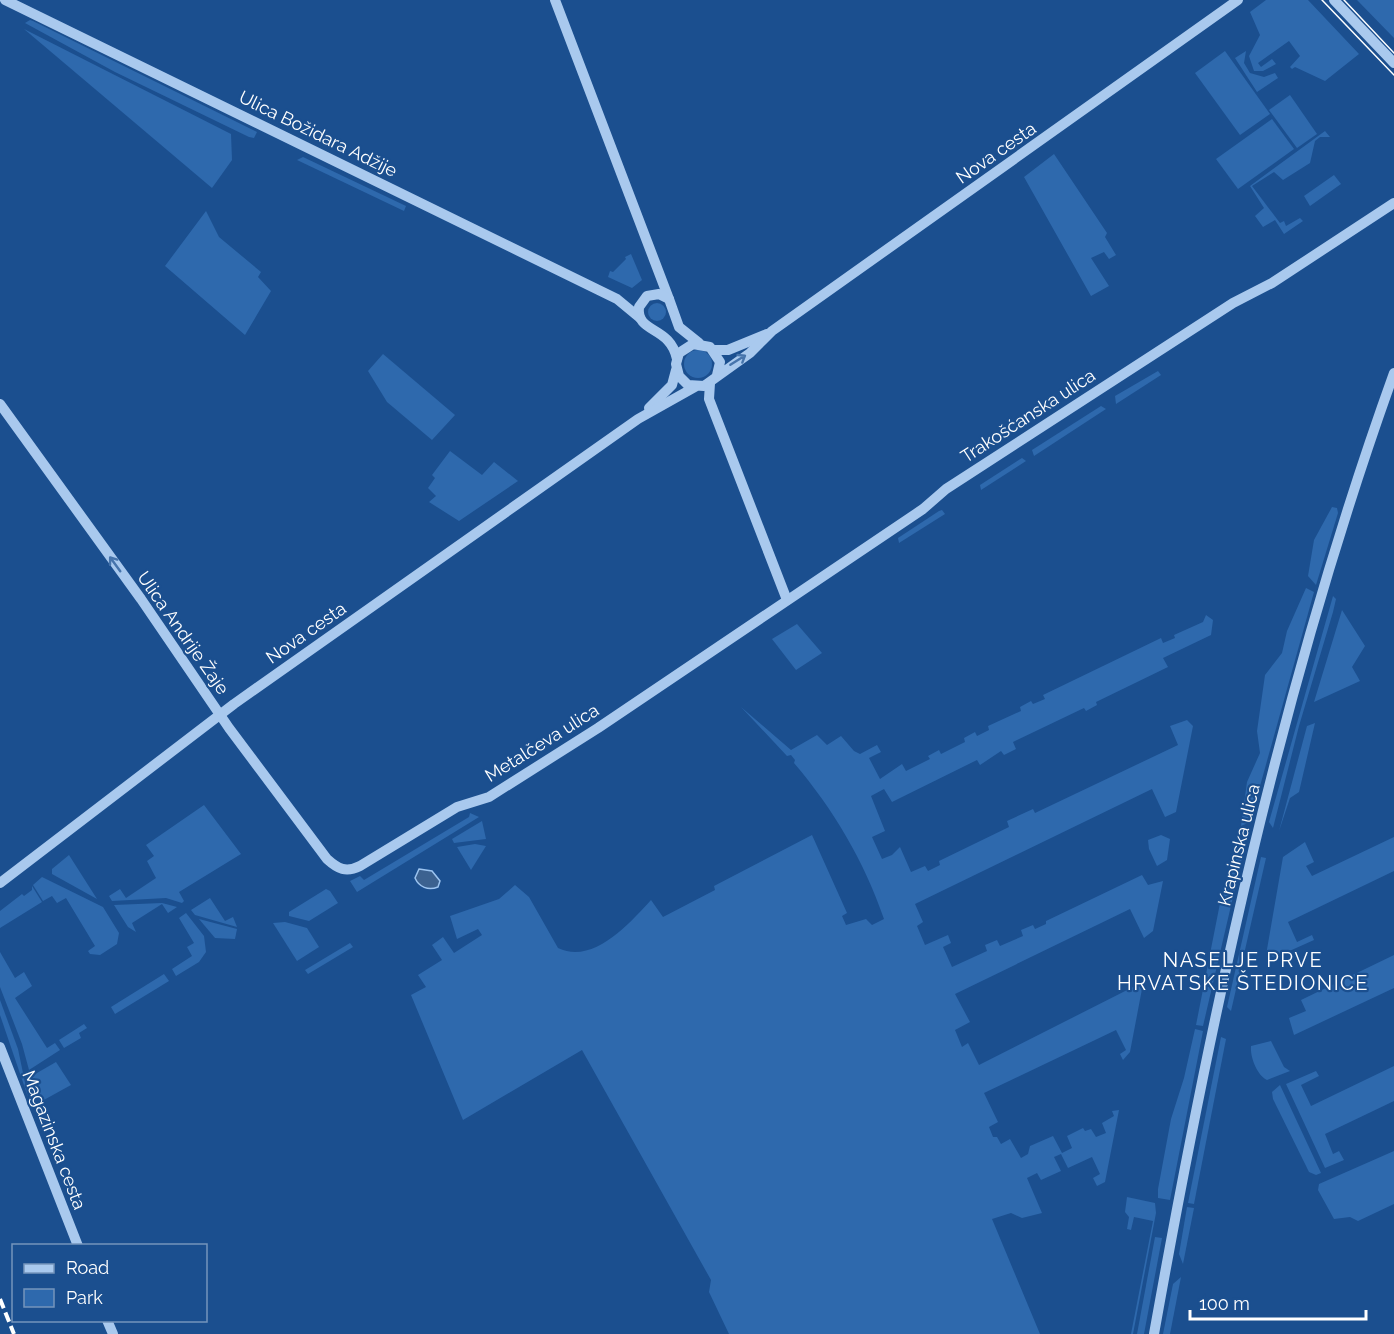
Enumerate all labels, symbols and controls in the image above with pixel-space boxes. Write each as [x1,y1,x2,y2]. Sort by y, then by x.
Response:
street label: Ulica Božidara Adžije [236,86,401,181]
street label: Nova cesta [952,117,1040,188]
one-way arrow [729,354,746,366]
street label: Trakošćanska ulica [957,364,1099,467]
one-way arrow [108,556,121,572]
street label: Ulica Andrije Žaje [133,567,235,699]
street label: Nova cesta [262,597,350,668]
street label: Metalčeva ulica [481,699,602,786]
street label: Krapinska ulica [1213,782,1264,908]
district label: NASELJE PRVE HRVATSKE ŠTEDIONICE [1117,948,1369,995]
street label: Magazinska cesta [18,1067,91,1212]
legend [12,1244,207,1322]
text: Road [66,1257,109,1278]
scale bar [1190,1283,1366,1321]
text: Park [66,1287,103,1308]
text: 100 m [1199,1293,1250,1314]

